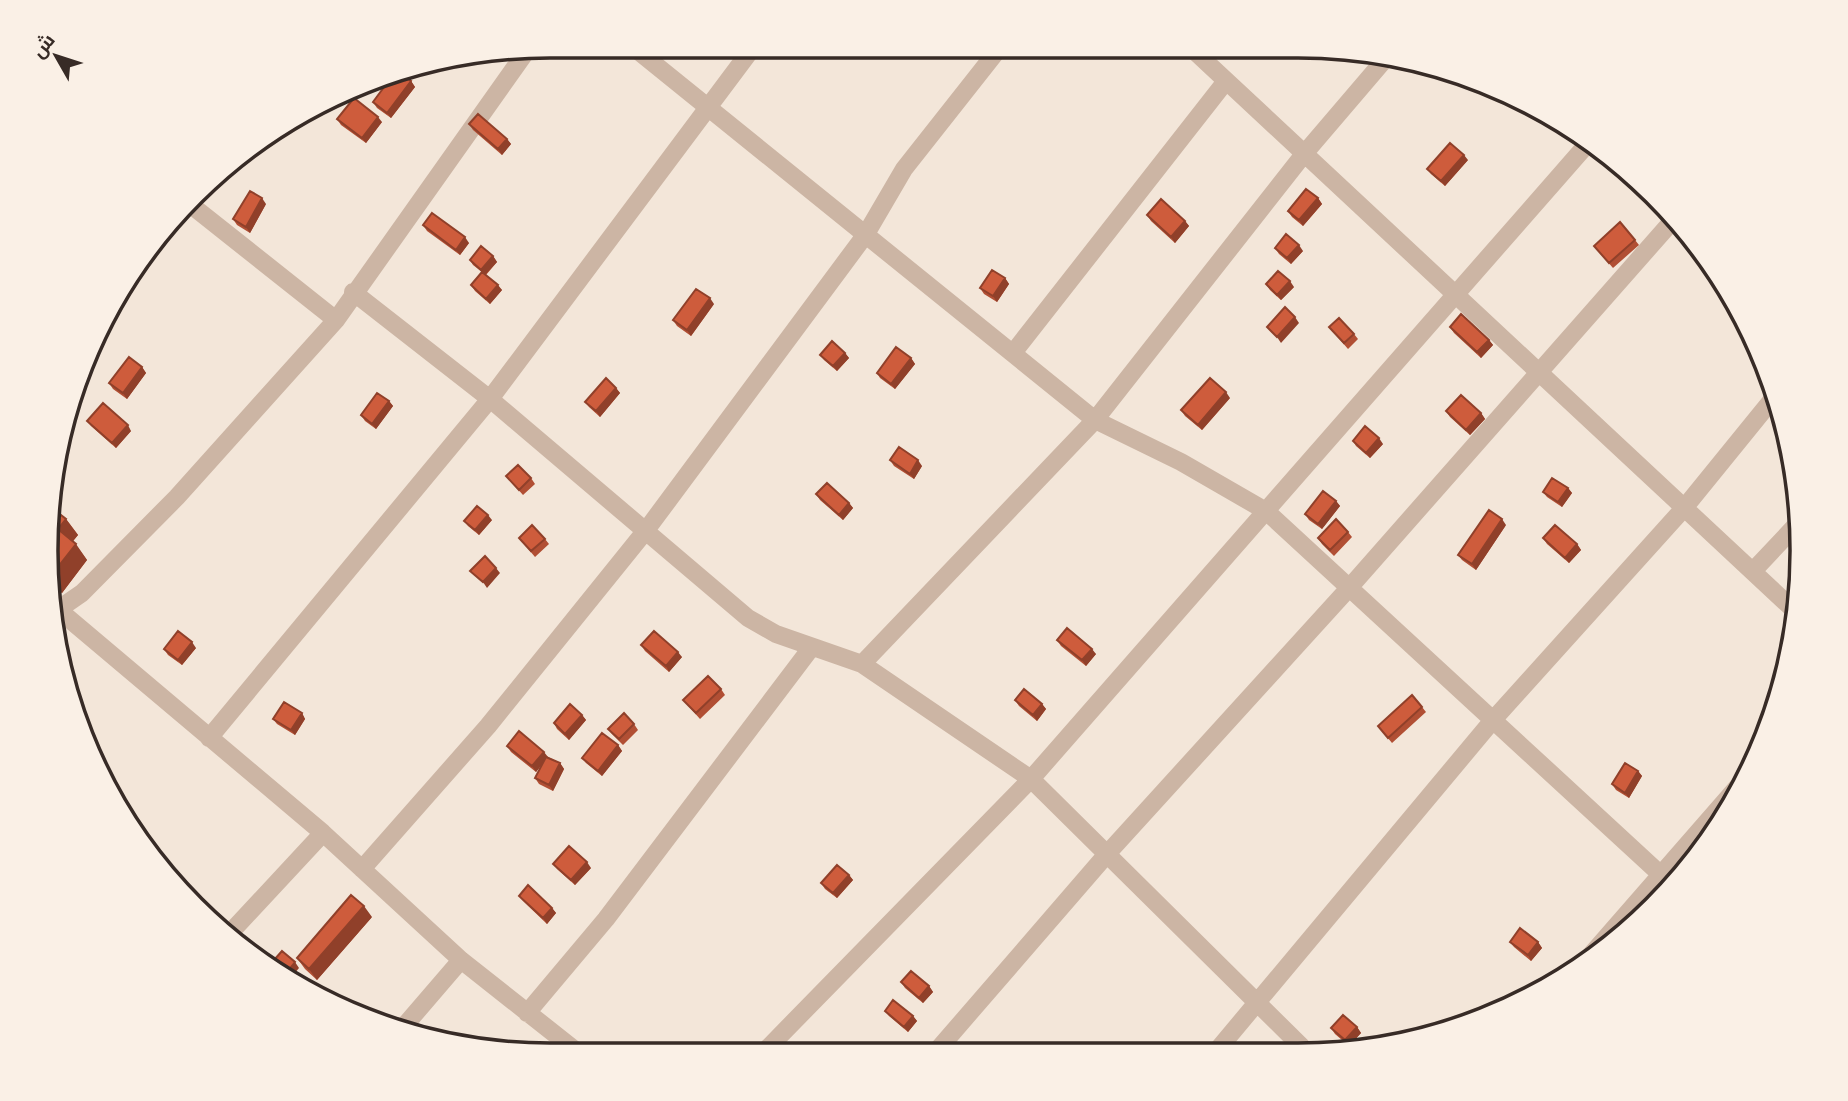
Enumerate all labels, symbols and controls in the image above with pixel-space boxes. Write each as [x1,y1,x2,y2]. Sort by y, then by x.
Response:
north arrow [21,21,91,91]
text: ش [27,29,60,62]

